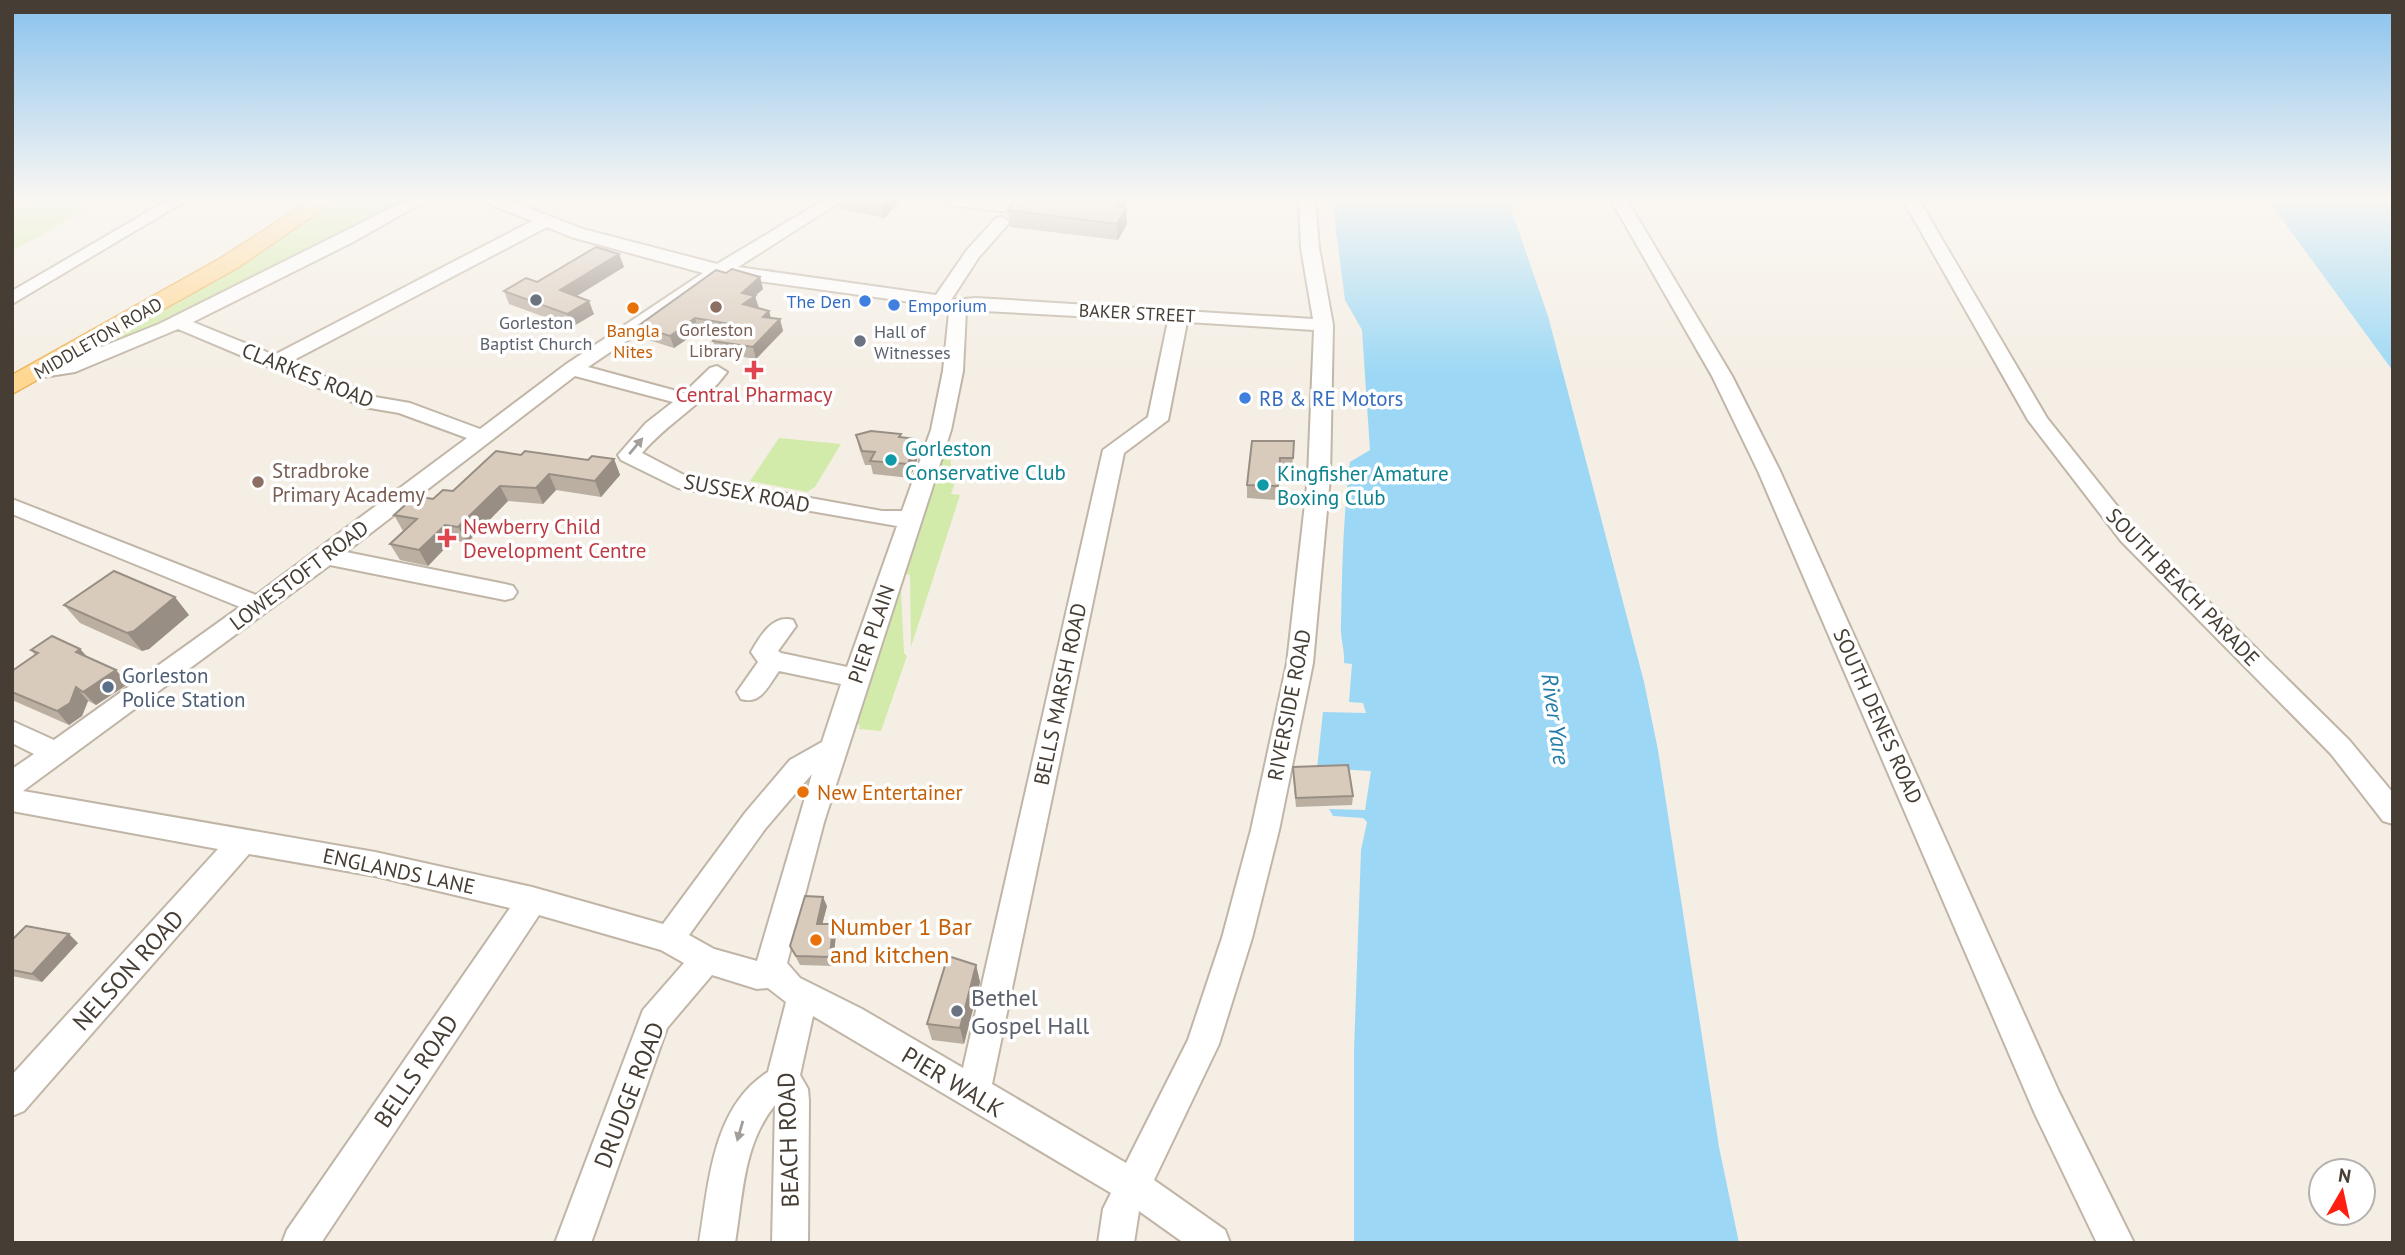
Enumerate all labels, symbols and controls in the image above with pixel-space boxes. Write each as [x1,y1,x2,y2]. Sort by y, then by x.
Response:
place label: The Den [786,290,851,313]
street label: MIDDLETON ROAD [30,292,166,384]
marker: Gorleston Baptist Church [528,292,544,308]
marker: The Den [857,293,873,309]
place label: Emporium [908,294,987,317]
marker: Emporium [886,297,902,313]
street label: BAKER STREET [1078,298,1196,328]
marker: Gorleston Library [708,299,724,315]
marker: Bangla Nites [625,300,641,316]
place label: Gorleston Baptist Church [480,311,592,355]
place label: Gorleston Library [679,318,753,362]
place label: Bangla Nites [606,319,660,363]
place label: Hall of Witnesses [874,320,951,364]
marker: Hall of Witnesses [852,333,868,349]
street label: CLARKES ROAD [238,336,378,414]
marker: Central Pharmacy [746,362,762,378]
place label: Central Pharmacy [675,381,833,408]
place label: RB & RE Motors [1259,385,1403,412]
marker: RB & RE Motors [1237,390,1253,406]
place label: Gorleston Conservative Club [905,435,1066,486]
one-way arrow [629,437,644,455]
marker: Gorleston Conservative Club [883,452,899,468]
place label: Stradbroke Primary Academy [272,457,425,508]
place label: Kingfisher Amature Boxing Club [1277,460,1449,511]
street label: SUSSEX ROAD [682,468,812,518]
marker: Stradbroke Primary Academy [250,474,266,490]
marker: Kingfisher Amature Boxing Club [1255,477,1271,493]
street label: SOUTH BEACH PARADE [2101,502,2265,672]
place label: Newberry Child Development Centre [463,513,647,564]
street label: LOWESTOFT ROAD [224,514,374,636]
marker: Newberry Child Development Centre [437,528,457,548]
street label: PIER PLAIN [842,581,900,687]
street label: BELLS MARSH ROAD [1027,600,1093,788]
street label: SOUTH DENES ROAD [1827,624,1929,808]
street label: RIVERSIDE ROAD [1261,627,1317,783]
place label: Gorleston Police Station [122,662,245,713]
water label: River Yare [1535,671,1577,767]
marker: Gorleston Police Station [100,679,116,695]
place label: New Entertainer [817,779,963,806]
marker: New Entertainer [795,784,811,800]
street label: ENGLANDS LANE [320,842,478,900]
street label: NELSON ROAD [66,903,190,1037]
place label: Number 1 Bar and kitchen [830,911,972,970]
marker: Number 1 Bar and kitchen [808,932,824,948]
place label: Bethel Gospel Hall [971,982,1089,1041]
marker: Bethel Gospel Hall [949,1003,965,1019]
street label: BELLS ROAD [367,1009,465,1133]
street label: DRUDGE ROAD [587,1018,671,1172]
street label: PIER WALK [896,1039,1010,1125]
street label: BEACH ROAD [770,1072,806,1208]
one-way arrow [734,1121,745,1143]
north arrow [2307,1157,2377,1227]
text: N [2337,1162,2353,1188]

